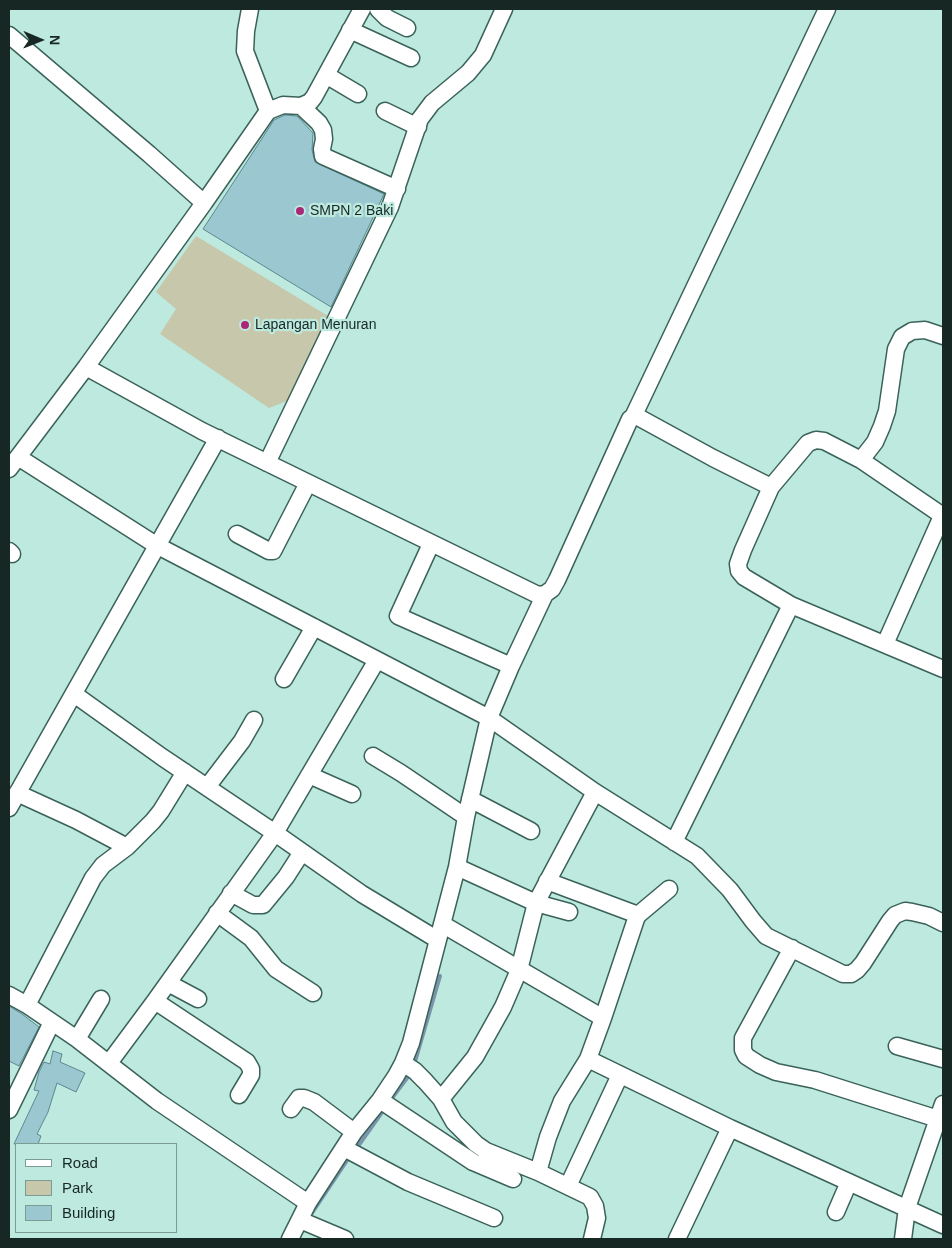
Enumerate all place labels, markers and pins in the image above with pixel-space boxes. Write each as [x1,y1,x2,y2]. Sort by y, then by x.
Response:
place label: SMPN 2 Baki [310,203,393,219]
marker: SMPN 2 Baki [294,205,306,217]
place label: Lapangan Menuran [255,317,376,333]
marker: Lapangan Menuran [239,319,251,331]

